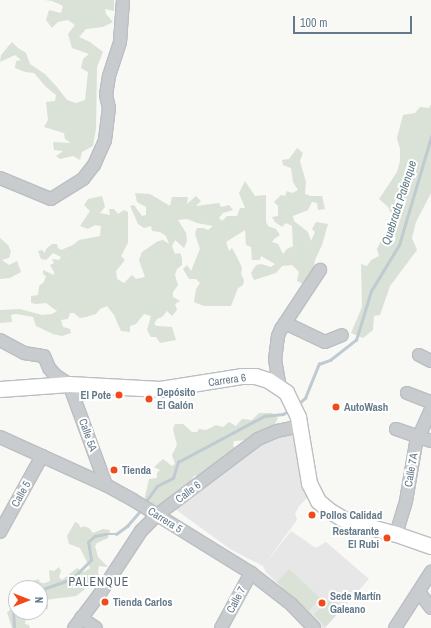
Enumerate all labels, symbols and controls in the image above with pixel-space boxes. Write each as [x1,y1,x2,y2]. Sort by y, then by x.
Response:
scale bar [295,8,414,34]
text: 100 m [300,15,327,31]
water label: Quebrada Palenque [380,159,420,247]
street label: Carrera 6 [207,371,247,389]
place label: Depósito El Galón [157,386,196,412]
place label: El Pote [80,388,111,402]
marker: El Pote [114,390,124,400]
marker: Depósito El Galón [144,394,154,404]
place label: AutoWash [344,400,388,414]
marker: AutoWash [331,402,341,412]
street label: Calle 5A [76,417,100,453]
street label: Calle 7A [402,452,420,488]
place label: Tienda [122,463,151,477]
marker: Tienda [109,465,119,475]
street label: Calle 6 [173,478,203,506]
street label: Calle 5 [8,479,34,509]
street label: Carrera 5 [145,504,185,536]
place label: Pollos Calidad [320,508,382,522]
marker: Pollos Calidad [307,510,317,520]
place label: Restarante El Rubi [332,525,379,551]
marker: Restarante El Rubi [382,533,392,543]
district label: PALENQUE [69,576,129,590]
north arrow [8,580,48,620]
street label: Calle 7 [224,585,248,615]
place label: Sede Martín Galeano [330,590,381,616]
place label: Tienda Carlos [113,595,172,609]
text: N [32,597,46,603]
marker: Tienda Carlos [100,597,110,607]
marker: Sede Martín Galeano [317,598,327,608]

